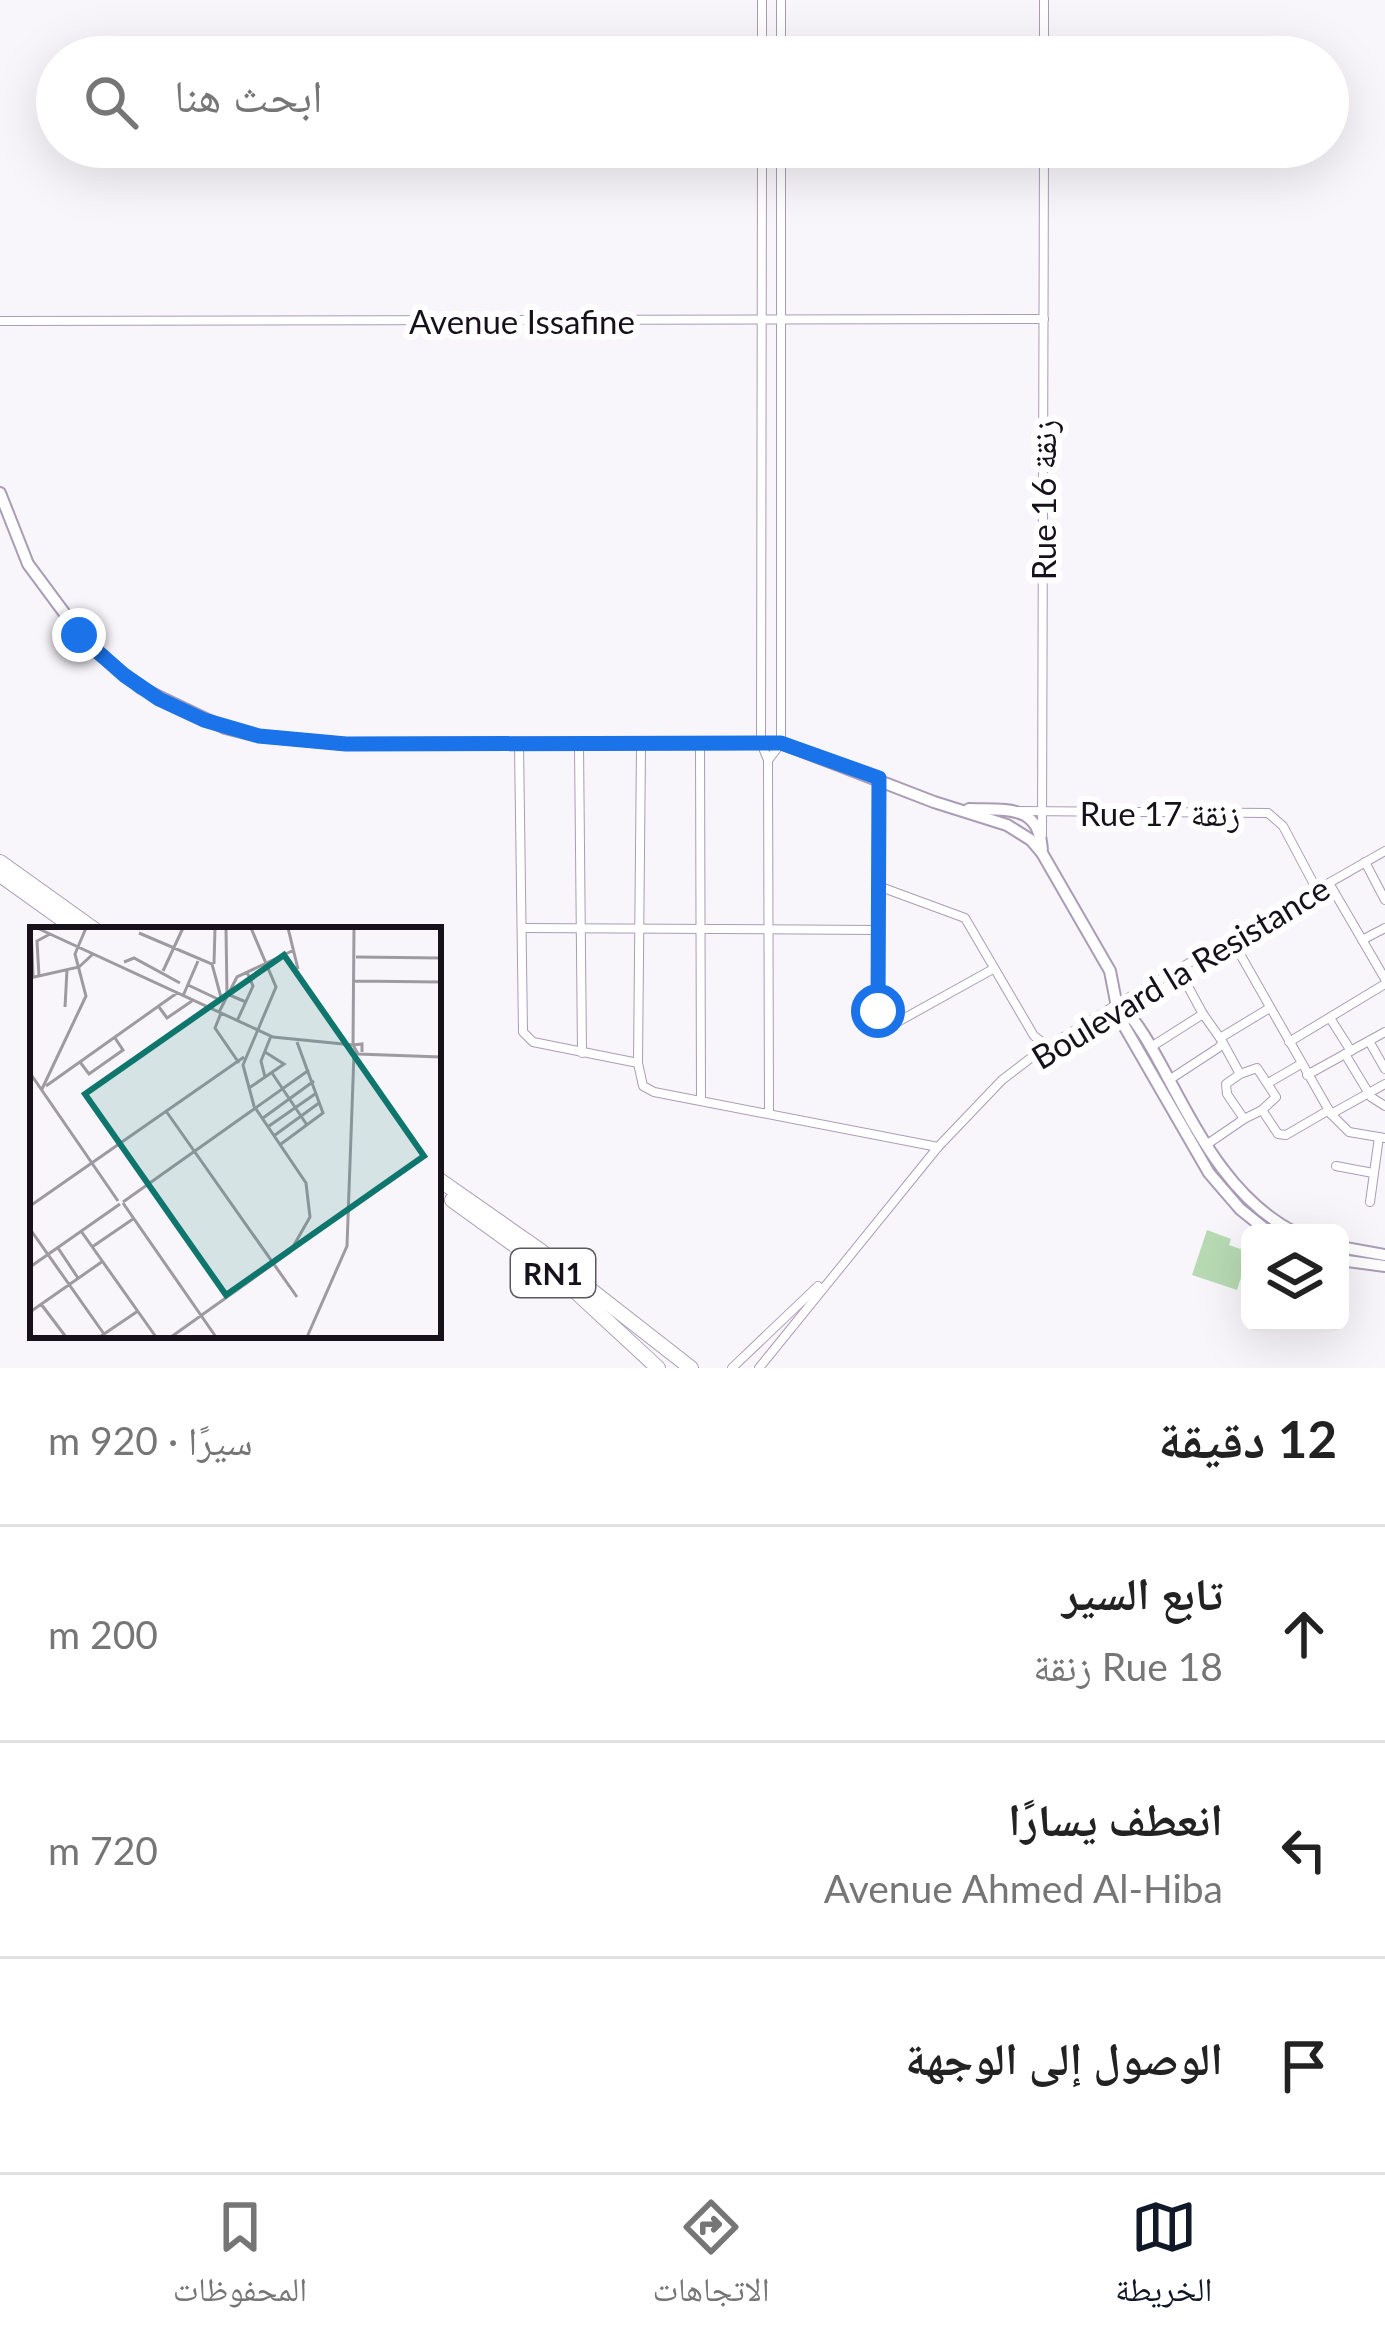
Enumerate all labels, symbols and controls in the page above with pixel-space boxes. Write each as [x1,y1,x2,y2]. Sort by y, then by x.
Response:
search box [36,36,1349,168]
text: ابحث هنا [174,68,323,122]
icon: search [78,69,144,135]
street label: Avenue Issafine [409,301,635,341]
street label: Rue 16 زنقة [1023,420,1063,580]
route end [52,608,106,662]
street label: Rue 17 زنقة [1080,793,1240,833]
street label: Boulevard la Resistance [1024,867,1336,1077]
inset map [30,927,441,1338]
route start [851,984,905,1038]
map controls [1241,1224,1349,1332]
button: layers [1241,1224,1349,1332]
road number: RN1 [511,1249,595,1297]
text: 12 دقيقة [1158,1408,1337,1469]
text: سيرًا · 920 m [48,1417,253,1463]
text: تابع السير [1062,1566,1223,1620]
icon: ahead [1271,1601,1337,1667]
text: 200 m [48,1611,158,1657]
text: Rue 18 زنقة [1033,1643,1223,1689]
text: انعطف يسارًا [1008,1792,1223,1846]
icon: left [1271,1817,1337,1883]
text: 720 m [48,1827,158,1873]
text: Avenue Ahmed Al-Hiba [824,1865,1223,1911]
text: الوصول إلى الوجهة [905,2031,1223,2085]
icon: arrive [1271,2033,1337,2099]
tab: المحفوظات [173,2194,307,2322]
tab: الاتجاهات [652,2194,770,2322]
tab: الخريطة [1115,2194,1212,2322]

